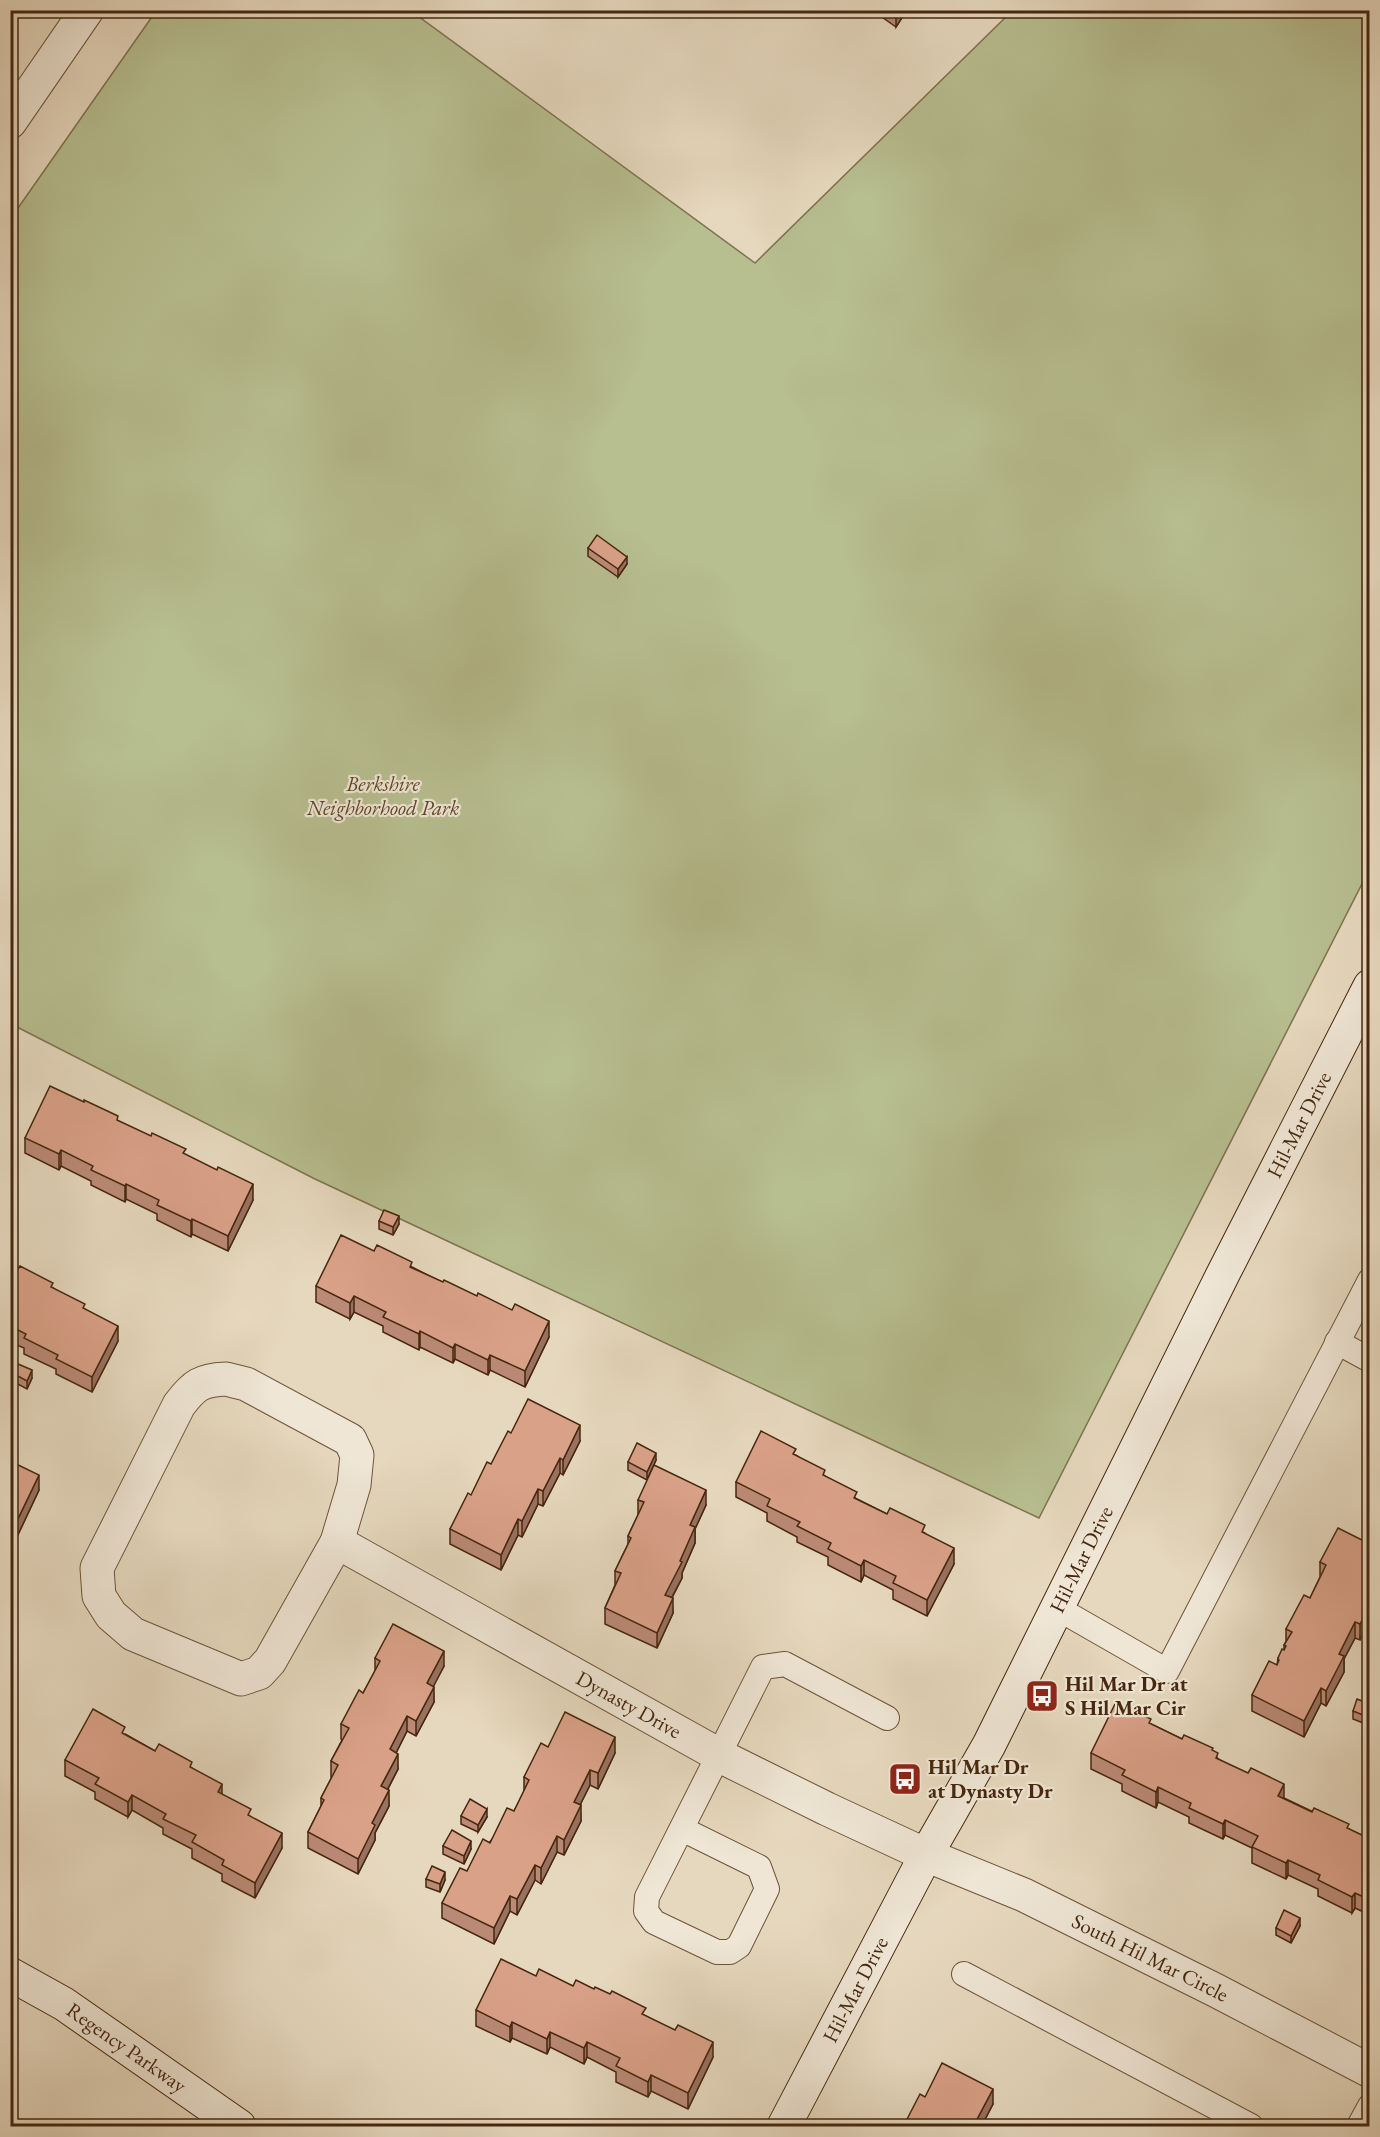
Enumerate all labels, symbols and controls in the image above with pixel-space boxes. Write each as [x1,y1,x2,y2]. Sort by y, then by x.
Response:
park label: Berkshire Neighborhood Park [306,770,460,821]
street label: Hil-Mar Drive [1260,1067,1337,1183]
street label: Hil-Mar Drive [1043,1501,1119,1617]
street label: Dynasty Drive [572,1664,686,1744]
place label: Hil Mar Dr at S Hil Mar Cir [1065,1670,1188,1721]
bus stop icon: Hil Mar Dr at S Hil Mar Cir [1024,1678,1060,1714]
place label: Hil Mar Dr at Dynasty Dr [928,1753,1053,1804]
bus stop icon: Hil Mar Dr at Dynasty Dr [887,1761,923,1797]
street label: South Hil Mar Circle [1068,1907,1233,2008]
street label: Hil-Mar Drive [816,1932,894,2047]
street label: Regency Parkway [61,1996,193,2099]

